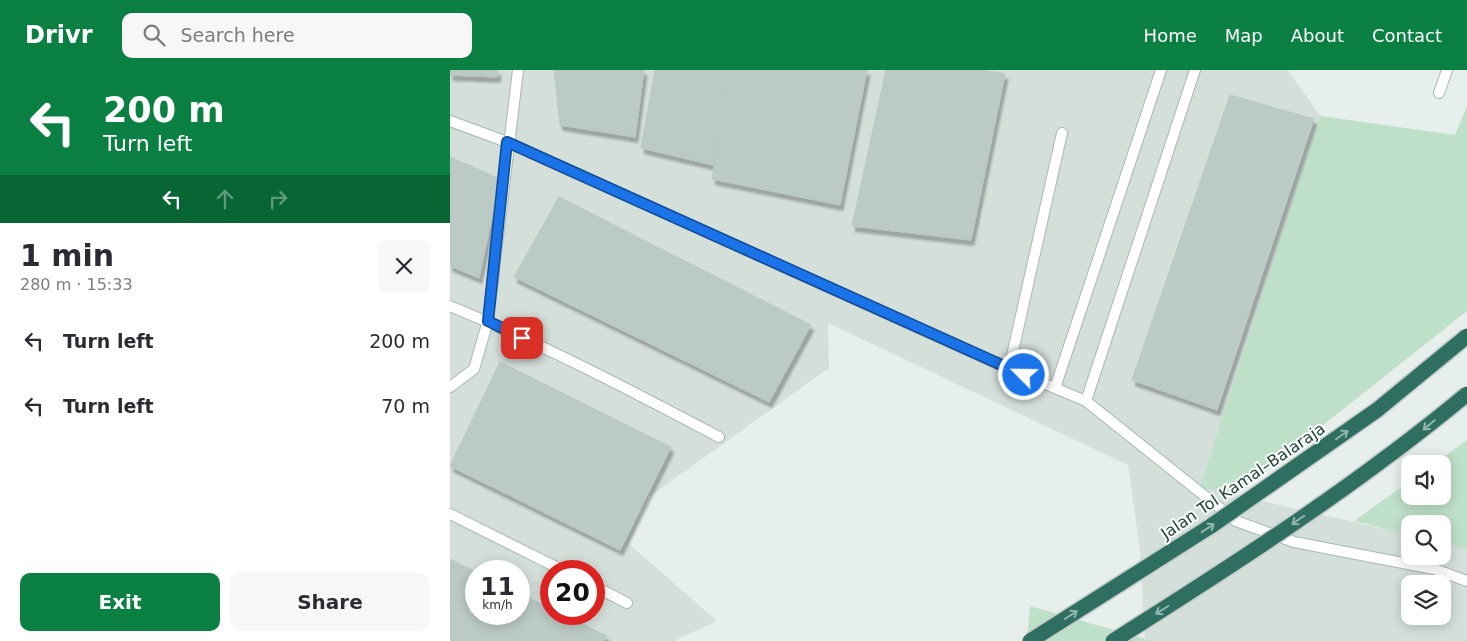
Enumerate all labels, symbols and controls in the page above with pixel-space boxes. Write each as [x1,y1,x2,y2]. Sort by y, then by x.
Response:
search box [122,13,472,58]
text: Drivr [25,21,92,49]
icon: search [140,21,168,49]
text: Search here [180,24,295,46]
text: Home [1144,25,1197,46]
text: Map [1225,25,1263,46]
text: About [1291,25,1344,46]
text: Contact [1372,25,1442,46]
icon: left [20,90,85,155]
text: 200 m [103,90,225,130]
text: Turn left [103,131,192,156]
icon: left [158,185,186,213]
icon: ahead [211,185,239,213]
icon: right [264,185,292,213]
text: 1 min [20,238,114,273]
button: close [378,240,430,292]
text: 280 m · 15:33 [20,275,133,294]
pin [501,317,543,359]
icon: arrive [508,324,536,352]
icon: left [20,327,48,355]
text: Turn left [63,330,154,352]
text: 200 m [369,330,430,352]
position arrow [997,348,1049,400]
icon: left [20,392,48,420]
text: Turn left [63,395,154,417]
text: 70 m [381,395,430,417]
street label: Jalan Tol Kamal–Balaraja [1156,419,1329,544]
one-way arrow [1423,419,1436,430]
one-way arrow [1334,430,1348,440]
map controls [1401,455,1451,625]
button: sound [1401,455,1451,505]
one-way arrow [1291,515,1305,525]
button: search [1401,515,1451,565]
one-way arrow [1201,523,1215,533]
speed limit sign: 20 [540,560,605,625]
text: 11 [480,572,515,601]
button: Exit [20,573,220,631]
button: Share [230,573,430,631]
button: layers [1401,575,1451,625]
text: km/h [482,598,513,612]
one-way arrow [1156,605,1170,615]
one-way arrow [1064,610,1078,620]

